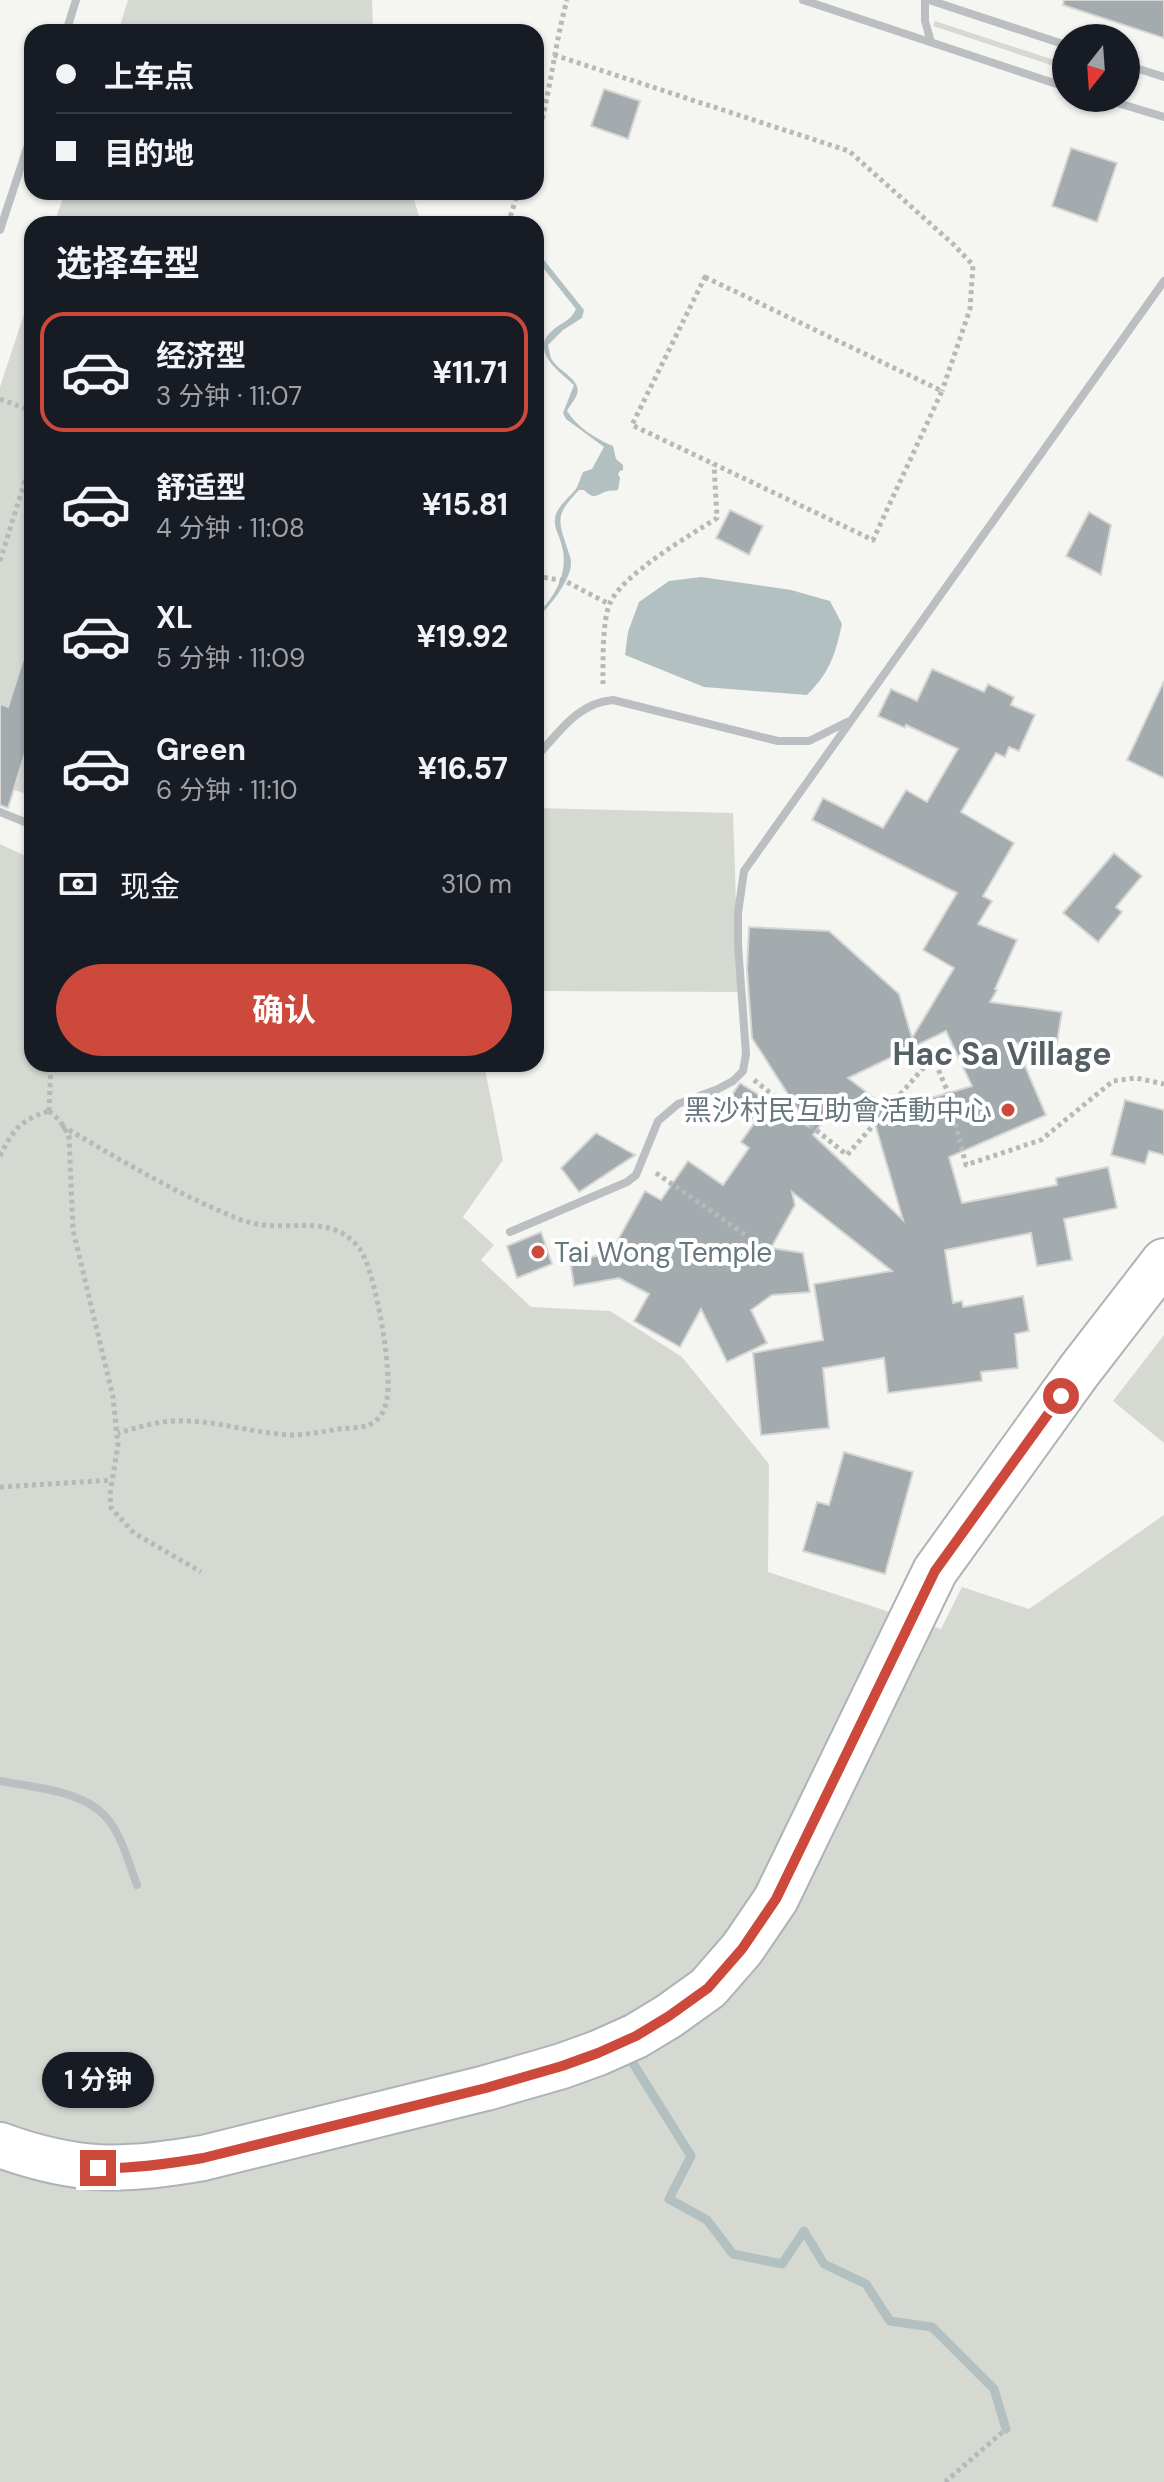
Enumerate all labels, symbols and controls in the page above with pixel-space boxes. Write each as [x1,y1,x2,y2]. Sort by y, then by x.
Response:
north arrow [1052,24,1140,112]
map controls [1052,24,1140,112]
text: 上车点 [104,57,194,96]
text: 目的地 [104,134,194,173]
text: 选择车型 [56,240,200,287]
icon: car [60,336,132,408]
text: 经济型 [156,336,246,375]
text: ¥11.71 [432,353,508,392]
text: 3 分钟 · 11:07 [156,379,302,413]
icon: car [60,468,132,540]
text: 舒适型 [156,468,246,507]
text: ¥15.81 [422,485,508,524]
text: 4 分钟 · 11:08 [156,511,305,545]
text: XL [156,598,193,637]
icon: car [60,600,132,672]
text: ¥19.92 [417,617,508,656]
text: 5 分钟 · 11:09 [156,641,305,675]
text: Green [156,730,246,769]
icon: car [60,732,132,804]
text: ¥16.57 [417,749,508,788]
text: 6 分钟 · 11:10 [156,773,298,807]
icon: cash [56,862,100,906]
text: 现金 [120,867,180,906]
text: 310 m [441,867,512,901]
button: 确认 [56,964,512,1056]
district label: Hac Sa Village [892,1033,1112,1075]
place label: 黑沙村民互助會活動中心 [684,1092,992,1129]
marker: 黑沙村民互助會活動中心 [999,1101,1017,1119]
place label: Tai Wong Temple [554,1234,772,1271]
marker: Tai Wong Temple [529,1243,547,1261]
route start [1043,1378,1079,1414]
callout: 1 分钟 [42,2052,154,2108]
text: 1 分钟 [64,2063,132,2097]
route end [80,2150,116,2186]

